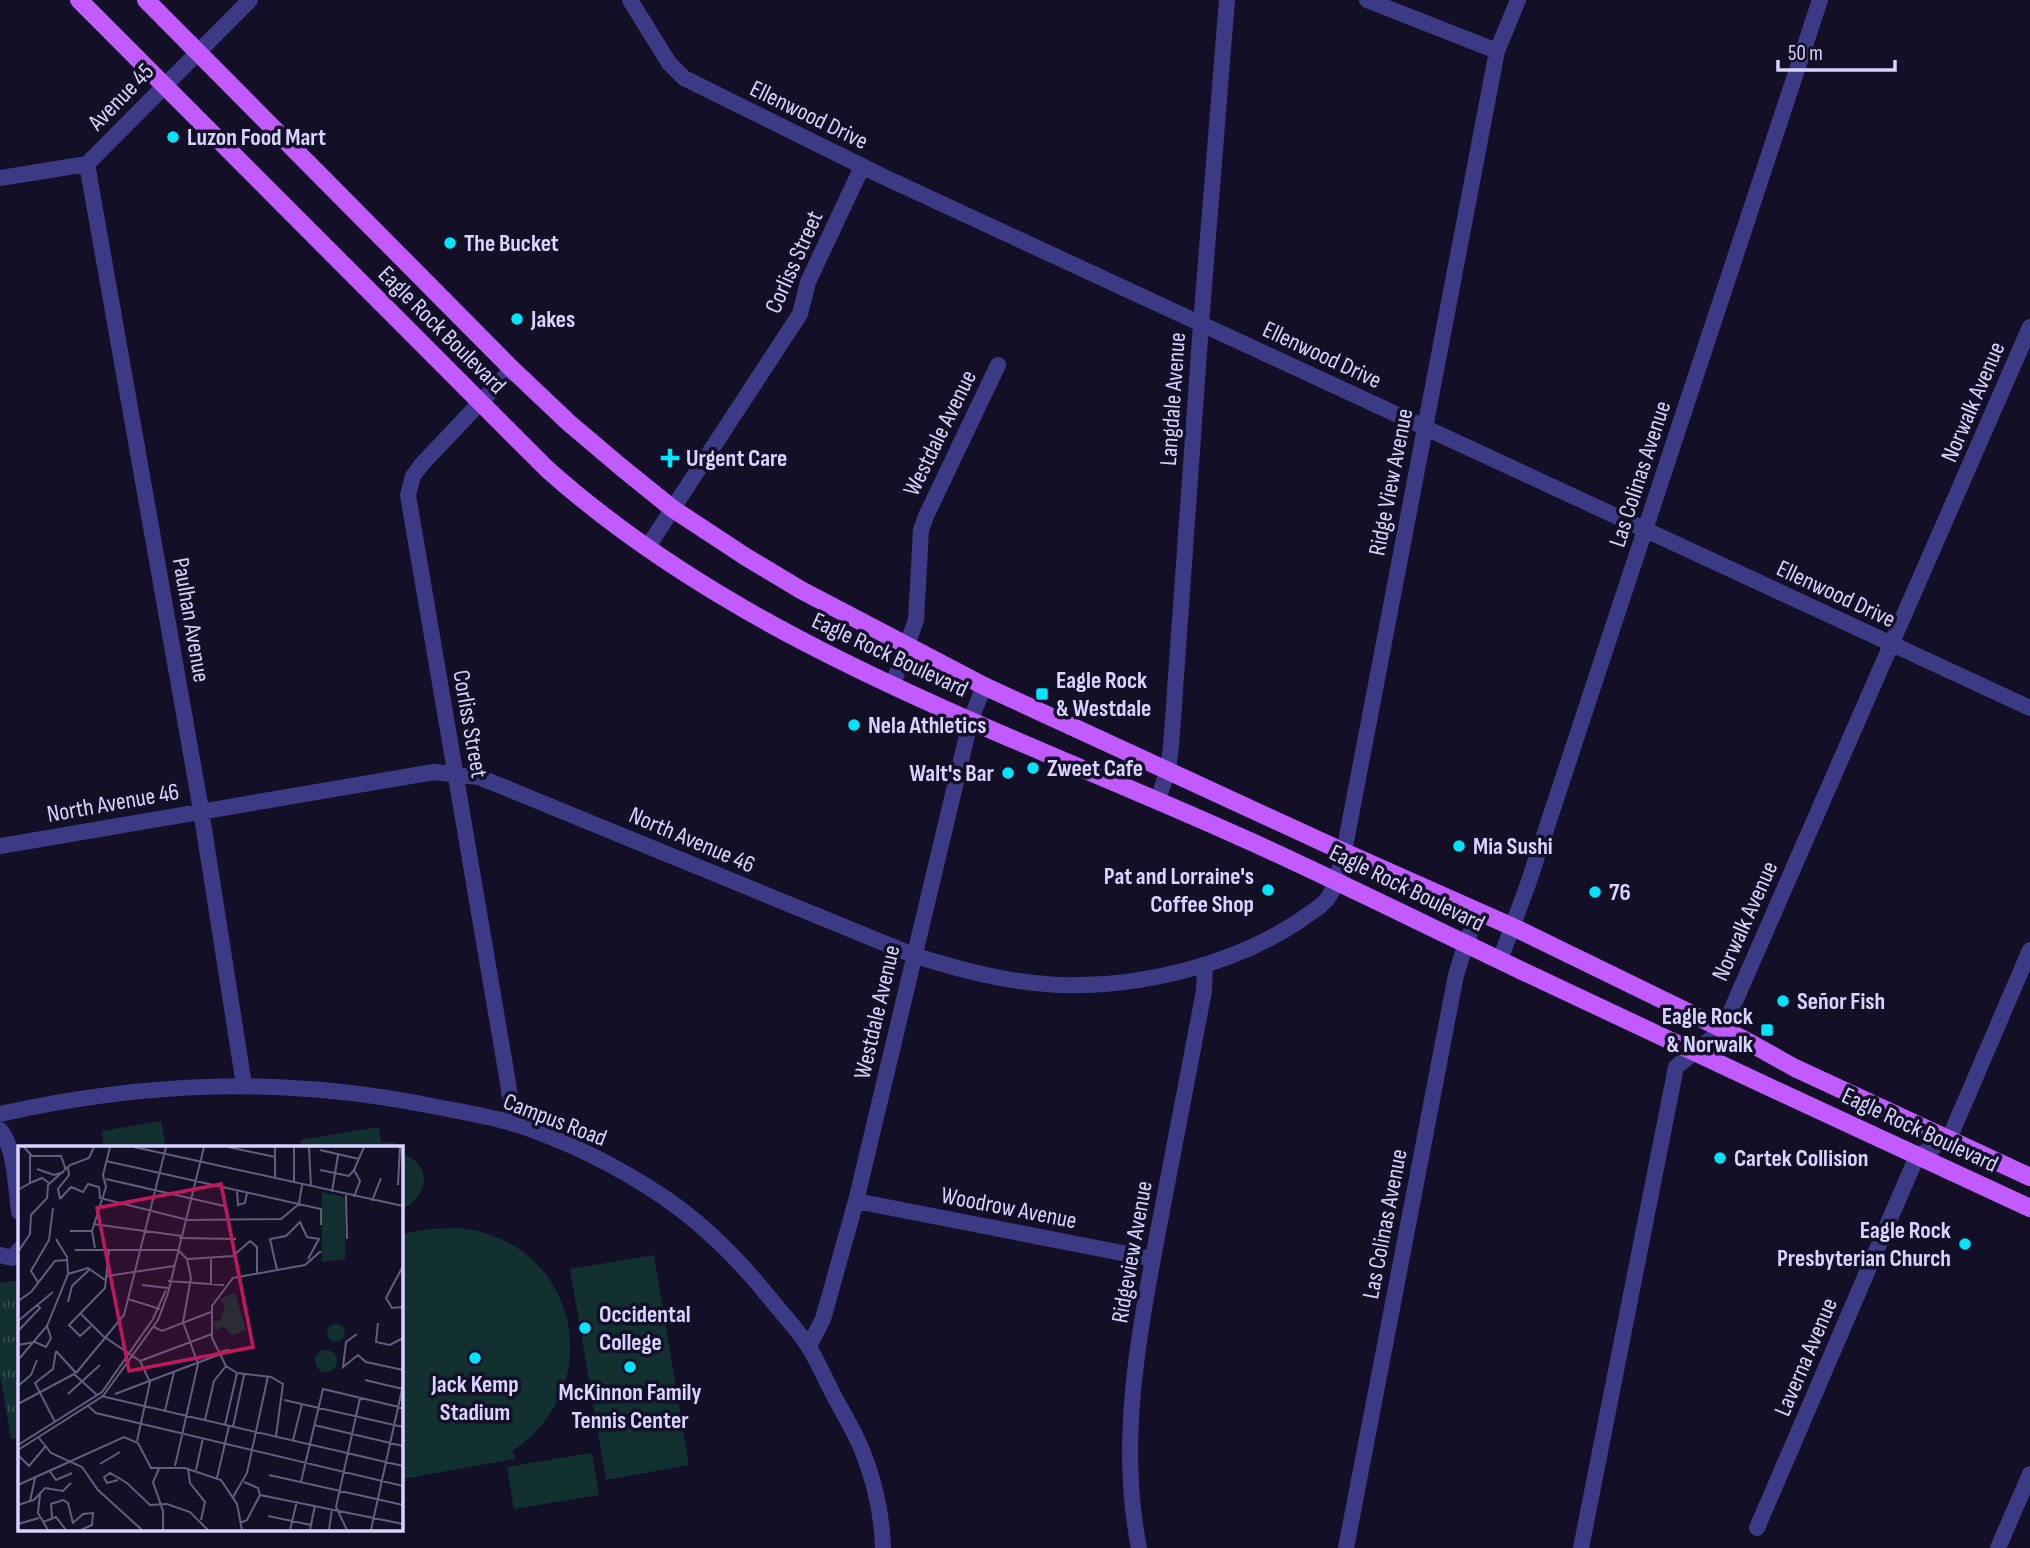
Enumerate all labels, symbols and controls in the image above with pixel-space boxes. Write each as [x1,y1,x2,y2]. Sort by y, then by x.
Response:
scale bar [1778,28,1895,72]
text: 50 m [1788,41,1823,66]
street label: Avenue 45 [81,57,160,137]
street label: Ellenwood Drive [745,74,873,156]
place label: Luzon Food Mart [187,123,326,152]
marker: Luzon Food Mart [165,129,181,145]
street label: Corliss Street [759,206,829,318]
place label: The Bucket [464,229,559,258]
marker: The Bucket [442,235,458,251]
street label: Eagle Rock Boulevard [372,260,512,400]
place label: Jakes [530,305,575,334]
marker: Jakes [509,311,525,327]
street label: Ellenwood Drive [1258,315,1386,395]
street label: Langdale Avenue [1154,331,1192,467]
street label: Norwalk Avenue [1935,337,2011,467]
street label: Westdale Avenue [897,365,983,501]
street label: Las Colinas Avenue [1603,397,1677,551]
street label: Ridge View Avenue [1363,406,1419,558]
place label: Urgent Care [686,444,787,473]
marker: Urgent Care [660,448,680,468]
street label: Ellenwood Drive [1772,554,1900,634]
street label: Paulhan Avenue [166,556,216,684]
street label: Eagle Rock Boulevard [807,606,973,704]
place label: Eagle Rock & Westdale [1056,666,1151,723]
street label: Corliss Street [446,668,494,780]
marker: Eagle Rock & Westdale [1034,686,1050,702]
place label: Nela Athletics [868,711,987,740]
marker: Nela Athletics [846,717,862,733]
place label: Zweet Cafe [1047,754,1143,783]
place label: Walt's Bar [909,759,995,788]
marker: Zweet Cafe [1025,760,1041,776]
marker: Walt's Bar [1000,765,1016,781]
street label: North Avenue 46 [45,777,181,829]
street label: North Avenue 46 [625,801,759,879]
place label: Mia Sushi [1473,832,1553,861]
street label: Eagle Rock Boulevard [1325,838,1489,938]
marker: Mia Sushi [1451,838,1467,854]
street label: Norwalk Avenue [1706,857,1784,985]
place label: Pat and Lorraine's Coffee Shop [1104,862,1254,919]
place label: 76 [1609,878,1631,907]
marker: Pat and Lorraine's Coffee Shop [1260,882,1276,898]
marker: 76 [1587,884,1603,900]
street label: Westdale Avenue [848,942,906,1082]
place label: Señor Fish [1797,987,1885,1016]
marker: Señor Fish [1775,993,1791,1009]
place label: Eagle Rock & Norwalk [1662,1002,1753,1059]
marker: Eagle Rock & Norwalk [1759,1022,1775,1038]
street label: Eagle Rock Boulevard [1837,1081,2003,1179]
street label: Campus Road [499,1087,611,1153]
place label: Cartek Collision [1734,1144,1868,1173]
inset map [18,1146,402,1530]
street label: Las Colinas Avenue [1356,1147,1414,1301]
marker: Cartek Collision [1712,1150,1728,1166]
street label: Ridgeview Avenue [1105,1179,1159,1325]
street label: Woodrow Avenue [939,1181,1079,1235]
place label: Eagle Rock Presbyterian Church [1777,1216,1951,1273]
marker: Eagle Rock Presbyterian Church [1957,1236,1973,1252]
street label: Laverna Avenue [1768,1294,1844,1420]
place label: Occidental College [599,1300,691,1357]
marker: Occidental College [577,1320,593,1336]
marker: Jack Kemp Stadium [467,1350,483,1366]
marker: McKinnon Family Tennis Center [622,1359,638,1375]
place label: Jack Kemp Stadium [430,1370,519,1427]
place label: McKinnon Family Tennis Center [559,1378,701,1435]

